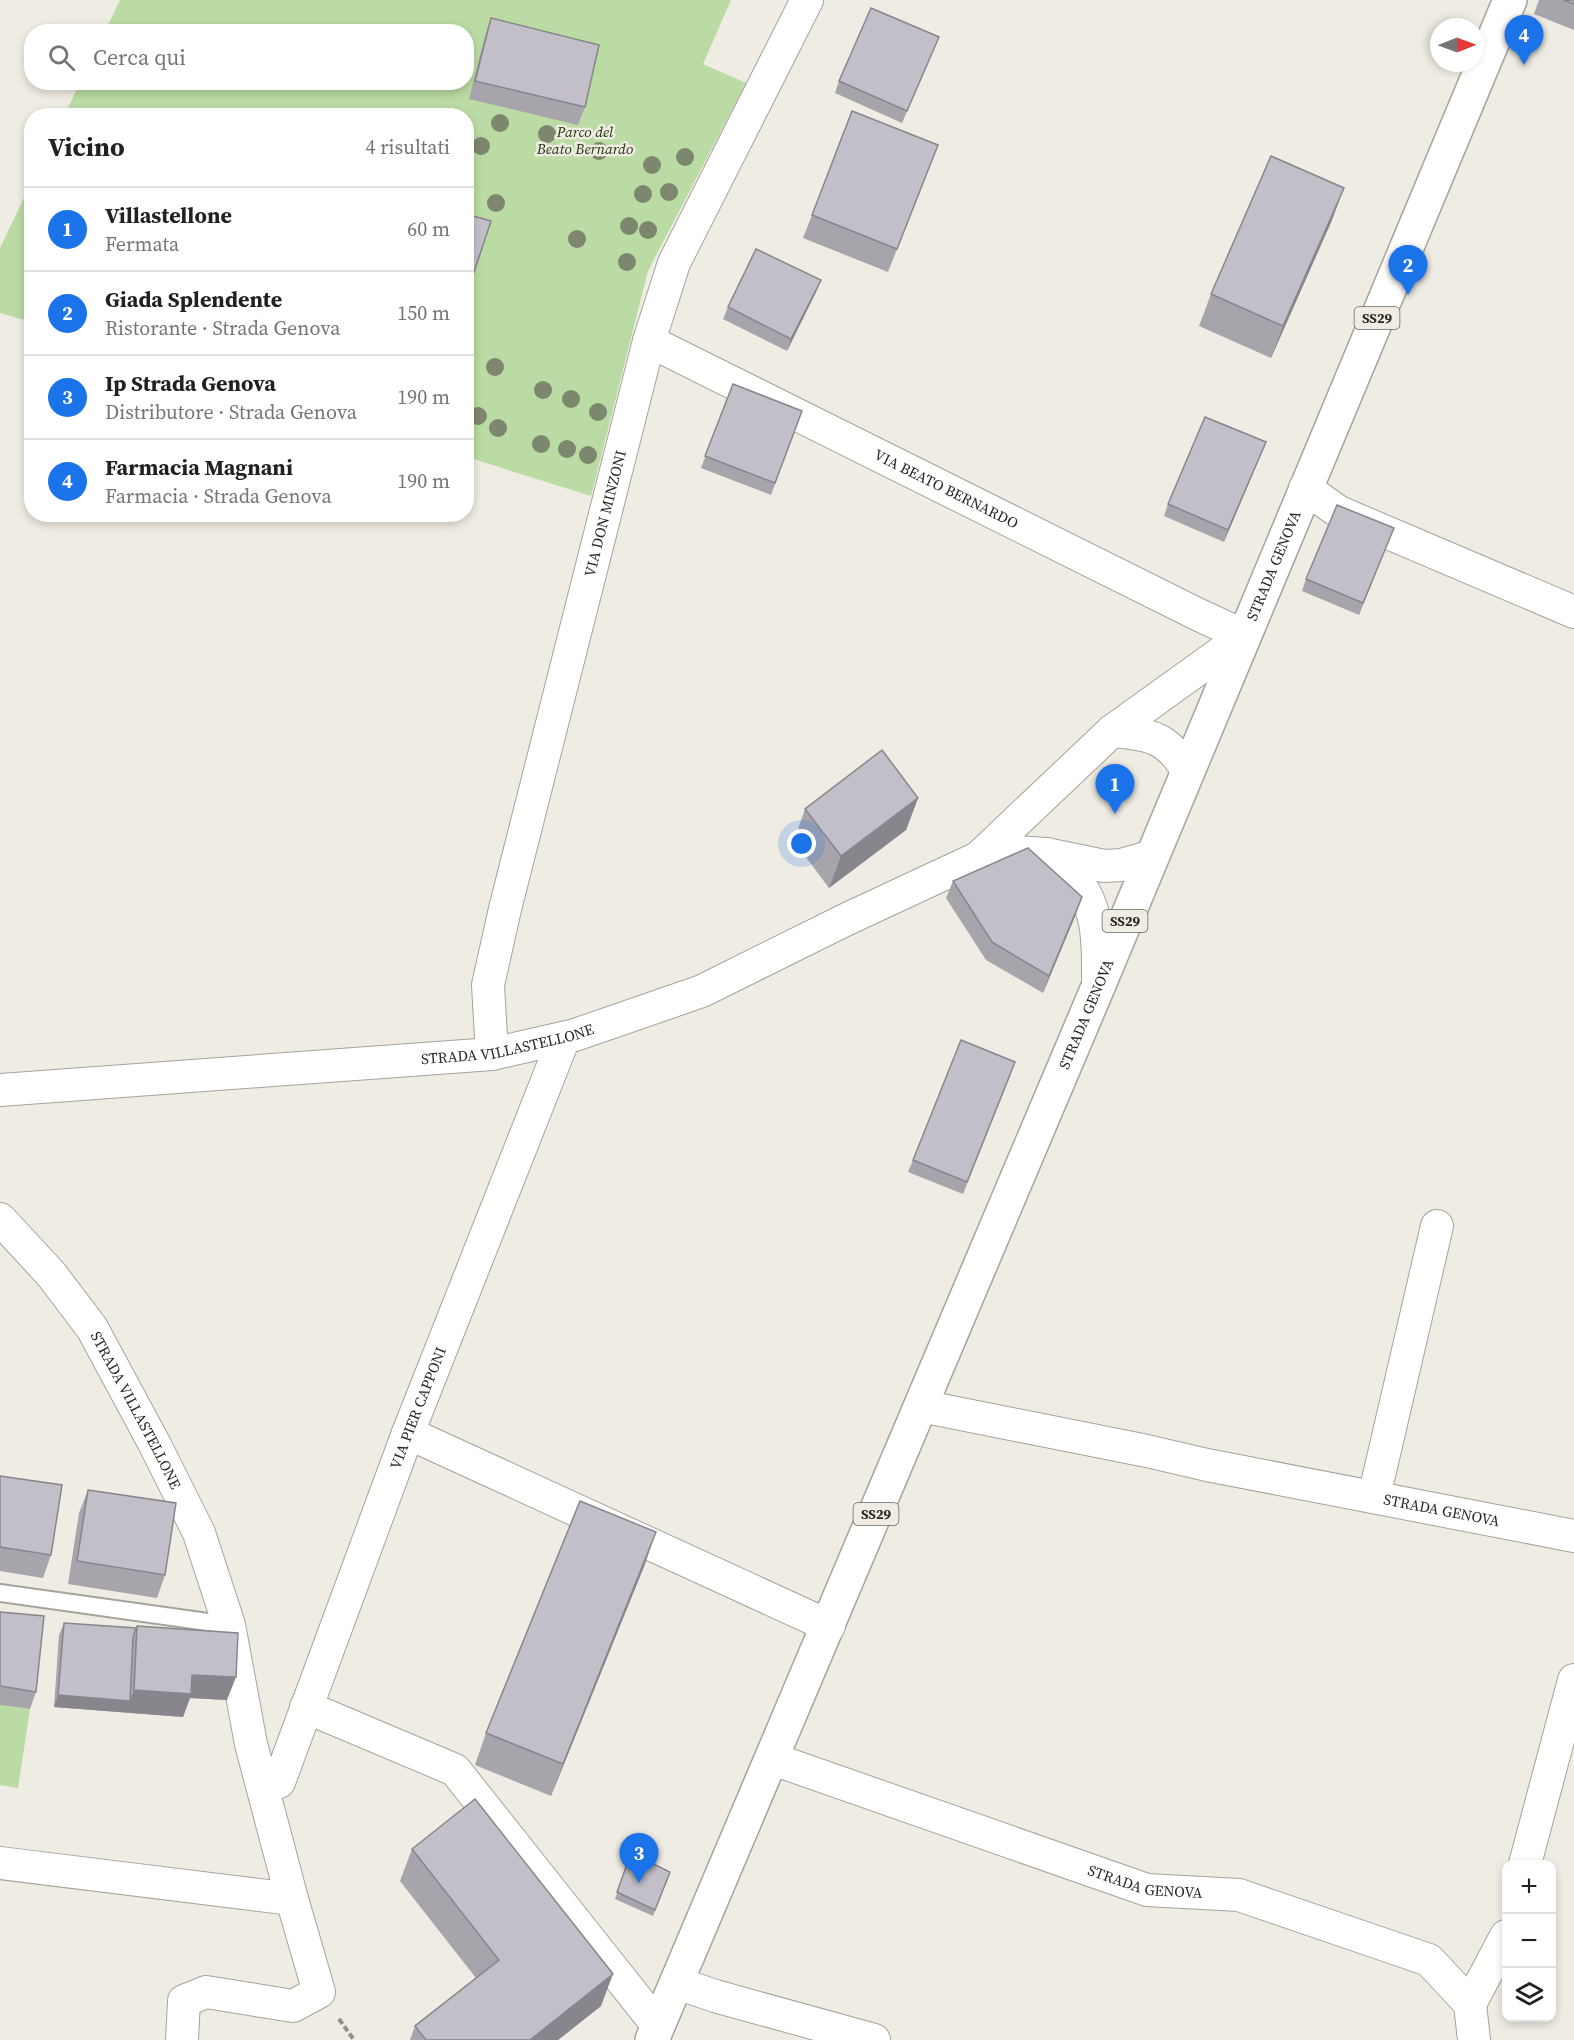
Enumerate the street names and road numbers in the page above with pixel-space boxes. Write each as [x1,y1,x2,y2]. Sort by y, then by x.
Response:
road number: SS29 [1354,307,1400,329]
street label: VIA BEATO BERNARDO [871,444,1022,533]
street label: VIA DON MINZONI [579,448,631,579]
street label: STRADA GENOVA [1241,507,1306,624]
road number: SS29 [1102,910,1148,932]
street label: STRADA GENOVA [1053,956,1119,1072]
street label: STRADA VILLASTELLONE [420,1018,597,1069]
street label: STRADA VILLASTELLONE [86,1328,186,1492]
street label: VIA PIER CAPPONI [385,1344,451,1472]
street label: STRADA GENOVA [1382,1488,1502,1531]
road number: SS29 [854,1503,898,1525]
street label: STRADA GENOVA [1085,1859,1203,1903]

